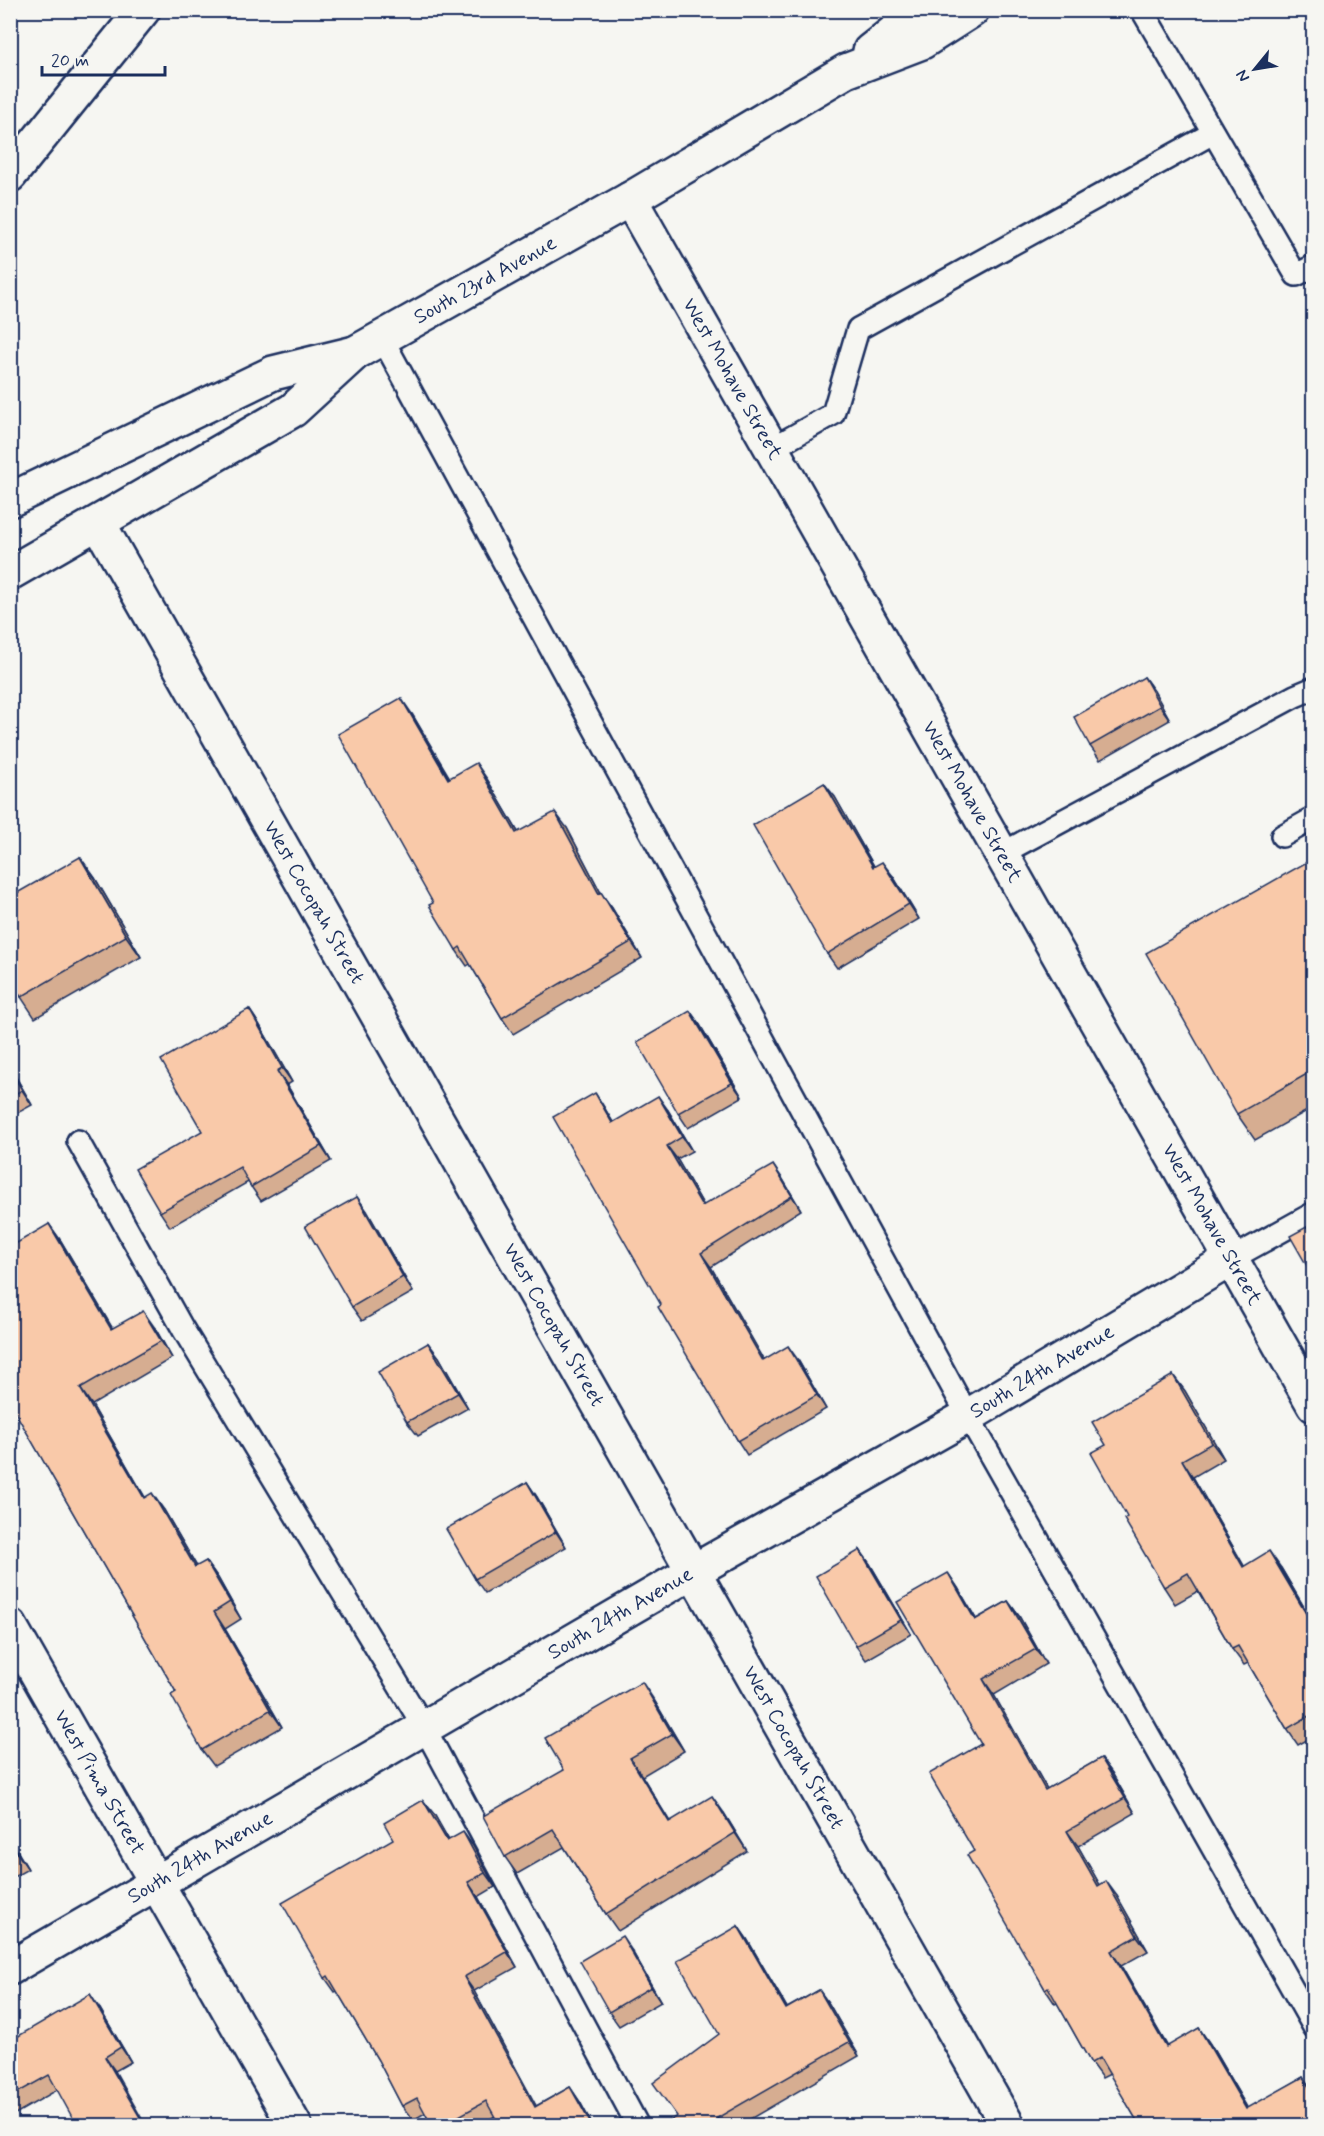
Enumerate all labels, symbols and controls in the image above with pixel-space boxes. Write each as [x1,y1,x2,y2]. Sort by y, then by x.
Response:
scale bar [42,39,165,77]
north arrow [1225,39,1285,99]
text: 20 m [51,49,89,73]
text: N [1232,66,1255,86]
street label: South 23rd Avenue [409,229,562,331]
street label: West Mohave Street [675,293,789,465]
street label: West Mohave Street [915,716,1029,888]
street label: West Cocopah Street [256,816,371,989]
street label: West Mohave Street [1155,1139,1269,1311]
street label: West Cocopah Street [496,1238,611,1412]
street label: South 24th Avenue [965,1318,1120,1426]
street label: South 24th Avenue [543,1560,698,1667]
street label: West Cocopah Street [736,1661,851,1835]
street label: West Pima Street [47,1705,152,1860]
street label: South 24th Avenue [122,1804,278,1911]

